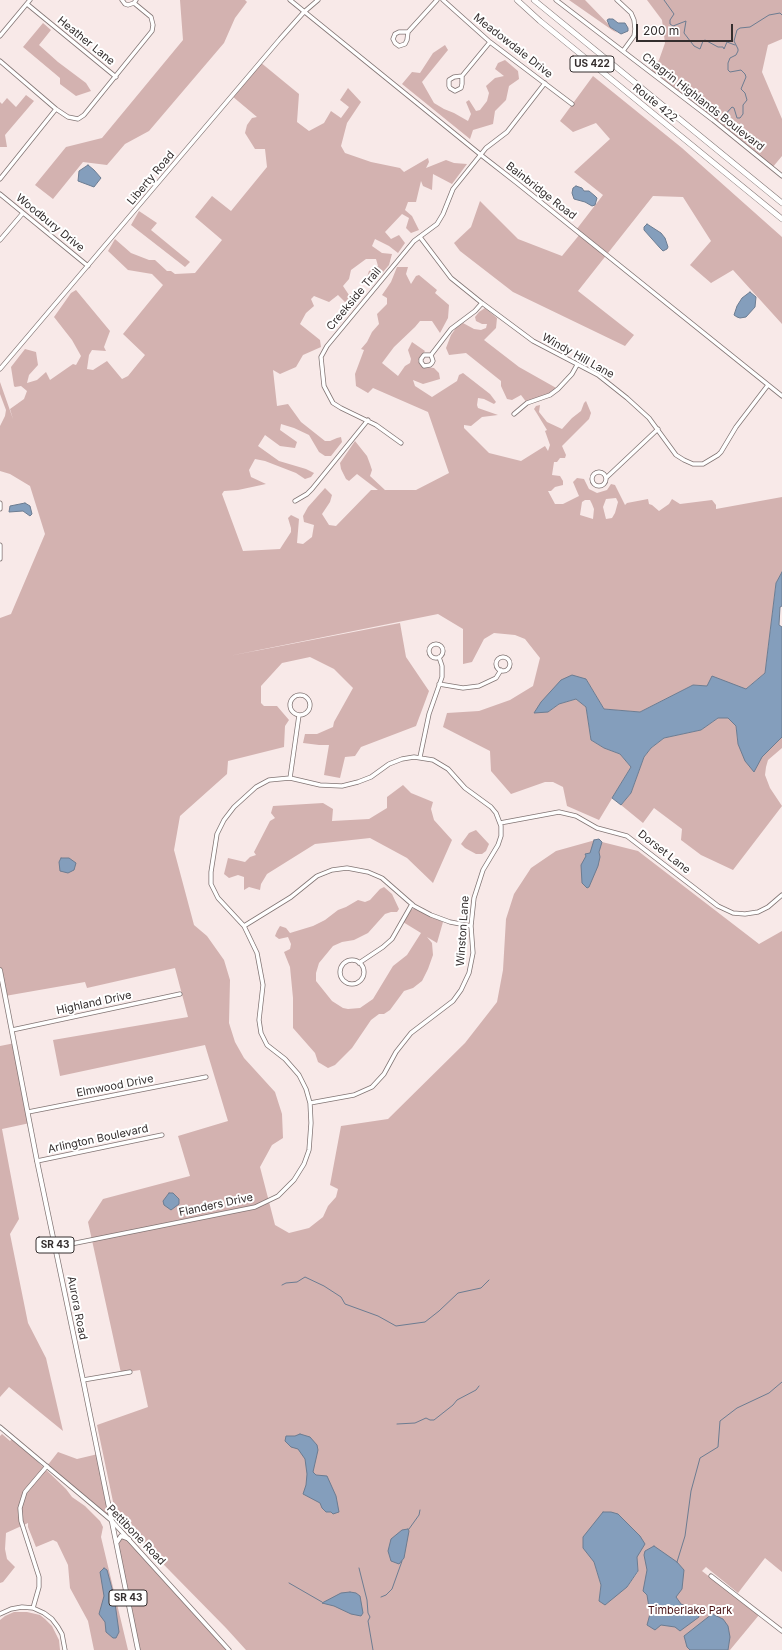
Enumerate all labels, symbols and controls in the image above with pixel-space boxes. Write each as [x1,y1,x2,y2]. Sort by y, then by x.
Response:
street label: Meadowdale Drive [471,11,555,81]
street label: Heather Lane [55,14,117,68]
scale bar [638,16,735,42]
text: 200 m [643,23,679,38]
street label: Chagrin Highlands Boulevard [639,50,767,154]
road number: US 422 [570,56,614,72]
street label: Route 422 [630,81,680,125]
street label: Liberty Road [125,148,177,208]
street label: Bainbridge Road [503,159,579,223]
street label: Woodbury Drive [13,191,87,255]
street label: Creekside Trail [324,265,384,333]
street label: Windy Hill Lane [540,331,616,381]
street label: Dorset Lane [635,827,693,877]
street label: Winston Lane [454,895,472,967]
street label: Highland Drive [55,989,133,1017]
street label: Elmwood Drive [75,1072,155,1100]
street label: Arlington Boulevard [47,1122,149,1156]
street label: Flanders Drive [178,1191,254,1219]
road number: SR 43 [36,1237,74,1253]
street label: Aurora Road [64,1275,90,1341]
street label: Pettibone Road [104,1502,168,1568]
road number: SR 43 [109,1590,147,1606]
park label: Timberlake Park [648,1604,732,1618]

